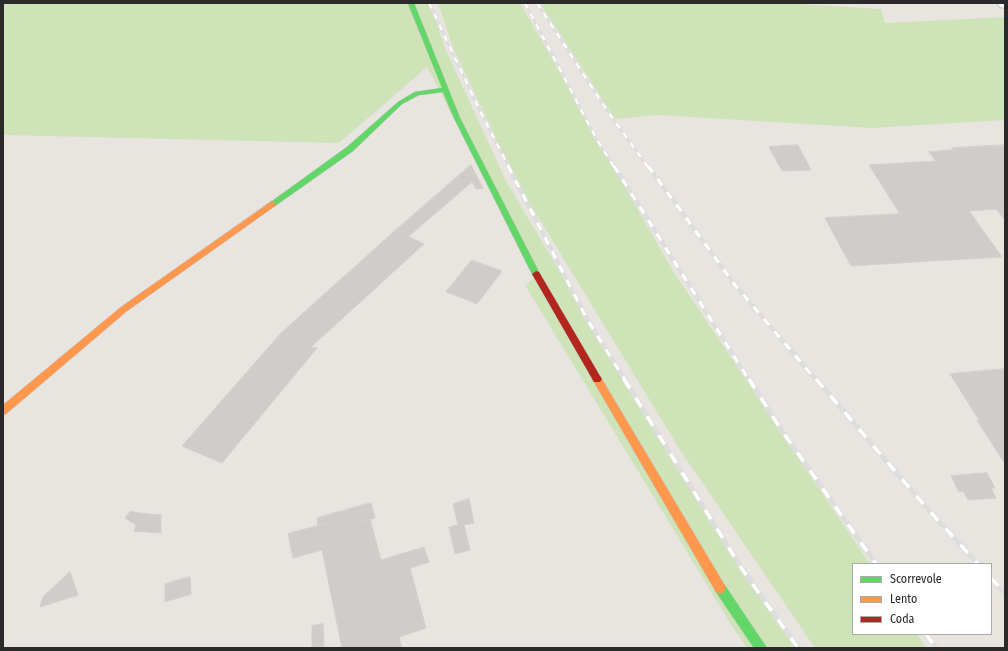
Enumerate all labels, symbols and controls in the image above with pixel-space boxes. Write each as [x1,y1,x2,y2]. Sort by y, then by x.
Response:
legend [852,563,992,635]
text: Scorrevole [890,572,942,586]
text: Lento [890,592,917,606]
text: Coda [890,612,914,626]

